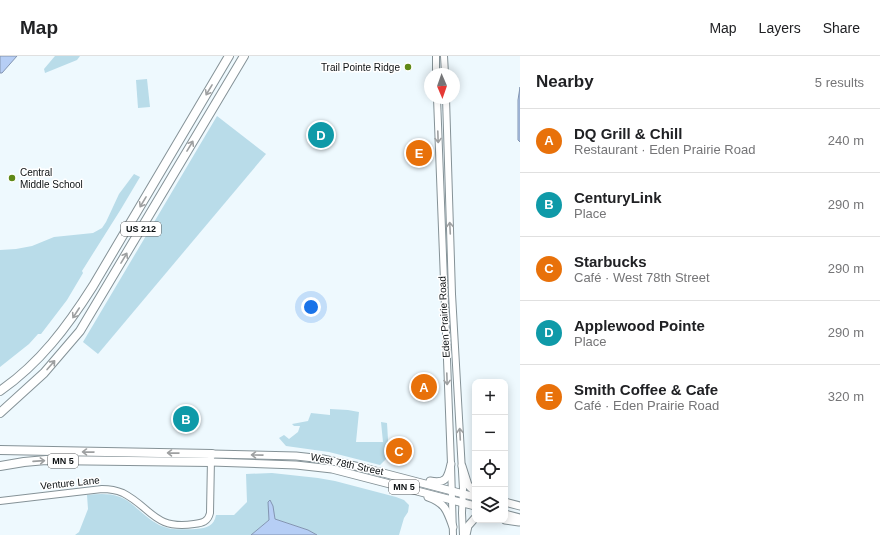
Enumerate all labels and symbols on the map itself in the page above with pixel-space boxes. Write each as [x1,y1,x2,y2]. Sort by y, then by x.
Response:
place label: Trail Pointe Ridge [321,62,400,73]
marker: Trail Pointe Ridge [403,62,413,72]
north arrow [424,68,460,104]
one-way arrow [205,84,213,96]
pin: D [308,120,334,150]
one-way arrow [434,130,442,143]
pin: E [406,138,432,168]
one-way arrow [187,140,195,152]
place label: Central Middle School [20,167,83,190]
marker: Central Middle School [7,173,17,183]
one-way arrow [139,195,147,207]
road number: US 212 [121,222,161,236]
one-way arrow [446,222,453,235]
one-way arrow [120,252,128,264]
street label: Eden Prairie Road [436,276,452,358]
your location [301,297,321,317]
one-way arrow [72,307,80,318]
one-way arrow [46,360,56,370]
pin: A [411,372,437,402]
one-way arrow [444,372,451,385]
pin: B [173,404,199,434]
one-way arrow [457,428,464,441]
pin: C [386,436,412,466]
one-way arrow [82,448,95,456]
one-way arrow [167,449,180,457]
one-way arrow [251,451,264,459]
street label: West 78th Street [310,451,385,477]
road number: MN 5 [48,454,78,468]
one-way arrow [32,457,45,464]
street label: Venture Lane [40,474,101,492]
road number: MN 5 [389,480,419,494]

